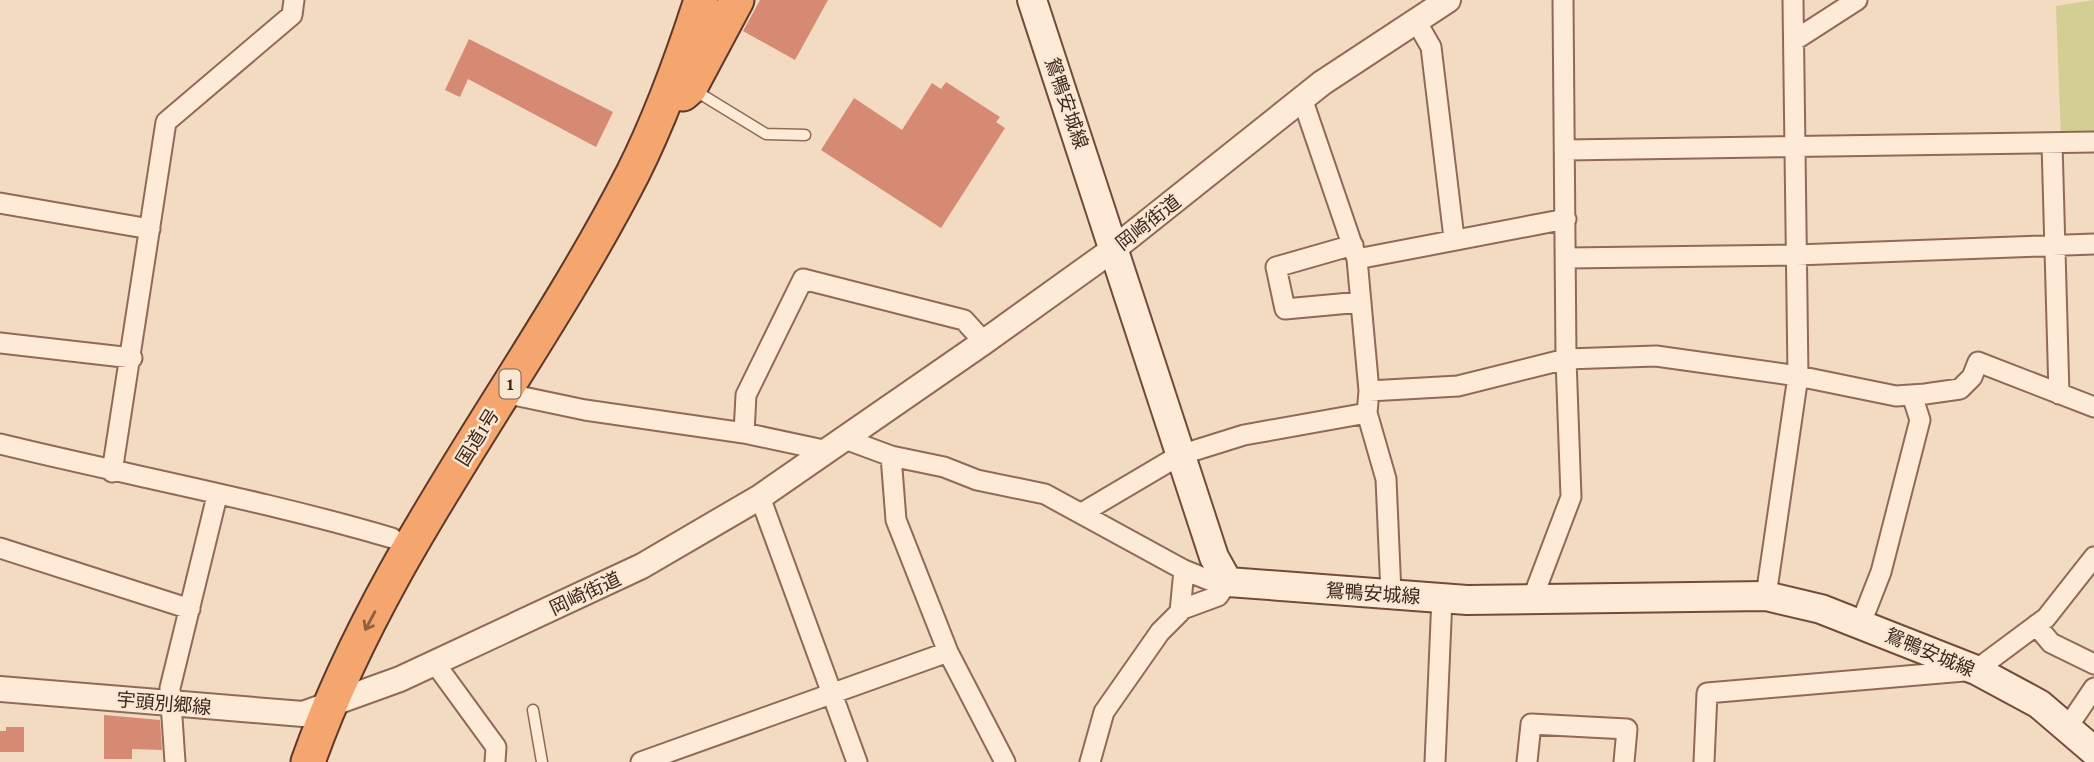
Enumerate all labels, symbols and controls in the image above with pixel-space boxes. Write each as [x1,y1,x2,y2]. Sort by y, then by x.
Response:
street label: 鴛鴨安城線 [1041,55,1092,152]
street label: 岡崎街道 [1112,191,1185,254]
road number: 1 [500,370,520,398]
street label: 国道1号 [452,405,503,470]
street label: 岡崎街道 [546,568,624,619]
street label: 鴛鴨安城線 [1325,580,1421,607]
one-way arrow [363,610,377,630]
street label: 鴛鴨安城線 [1882,624,1978,681]
street label: 宇頭別郷線 [116,689,212,718]

